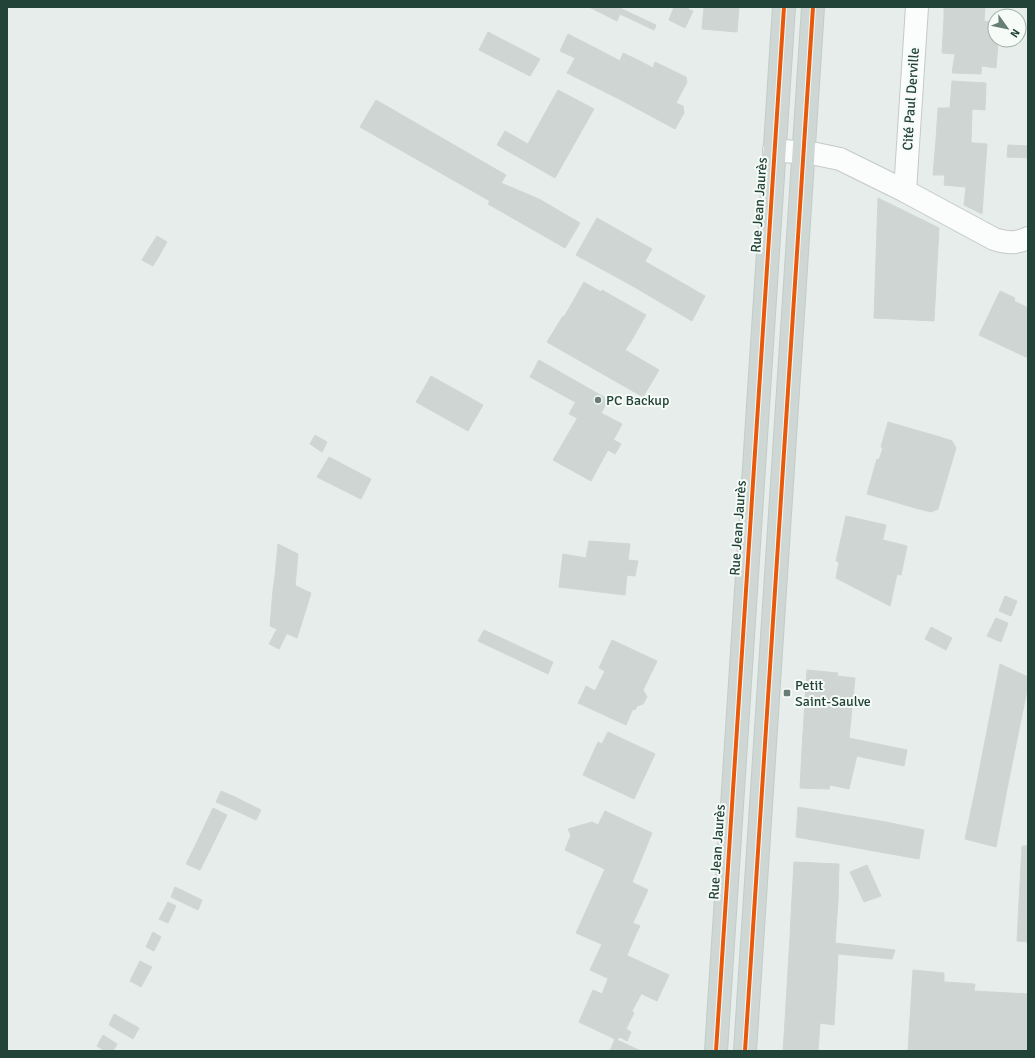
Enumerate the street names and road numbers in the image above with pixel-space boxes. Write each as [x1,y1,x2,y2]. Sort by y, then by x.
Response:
street label: Cité Paul Derville [899,47,923,151]
street label: Rue Jean Jaurès [747,157,771,253]
street label: Rue Jean Jaurès [726,480,750,576]
street label: Rue Jean Jaurès [705,804,729,900]

